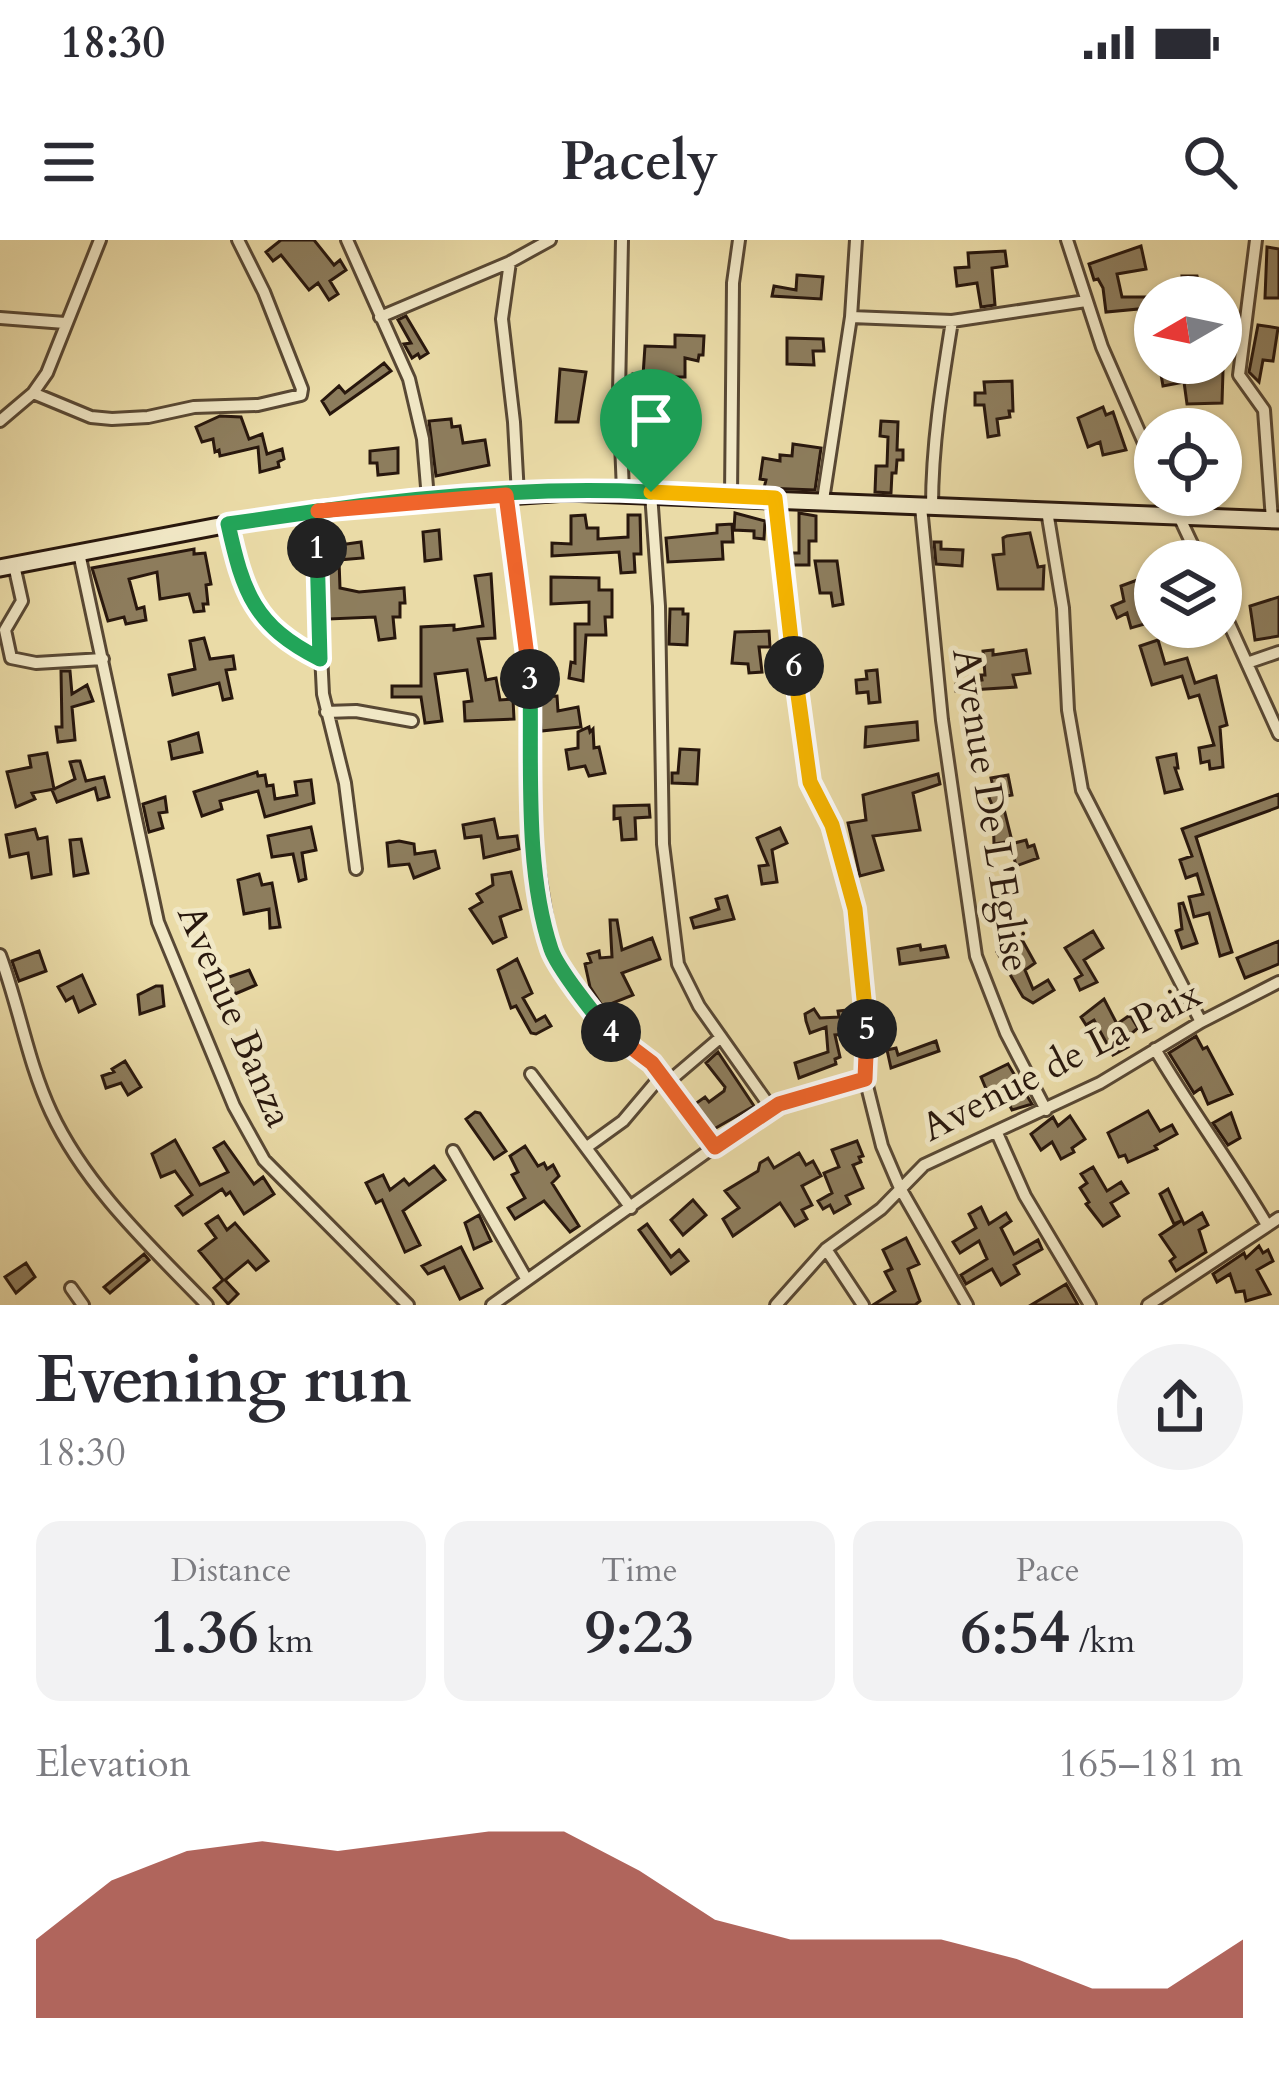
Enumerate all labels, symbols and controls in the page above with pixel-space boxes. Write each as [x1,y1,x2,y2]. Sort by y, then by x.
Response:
text: 18:30 [60,12,165,73]
text: Pacely [561,126,718,199]
icon: menu [36,129,102,195]
icon: search [1177,129,1243,195]
north arrow [1134,276,1242,384]
map controls [1134,276,1242,648]
pin [600,369,702,492]
icon: arrive [618,387,684,453]
button: locate [1134,408,1242,516]
pin: 1 [287,518,347,578]
text: 1 [309,525,325,570]
button: layers [1134,540,1242,648]
pin: 6 [764,636,824,696]
text: 6 [786,643,802,688]
street label: Avenue De L'Eglise [939,644,1043,976]
pin: 3 [500,649,560,709]
text: 3 [522,656,538,701]
street label: Avenue Banza [164,897,306,1135]
street label: Avenue de La Paix [912,968,1210,1154]
pin: 5 [837,999,897,1059]
pin: 4 [581,1002,641,1062]
text: 5 [859,1006,875,1051]
text: 4 [603,1009,619,1054]
text: Evening run [36,1336,411,1425]
button: share [1117,1344,1243,1470]
text: 18:30 [36,1426,126,1479]
text: Distance [171,1548,291,1593]
text: Time [601,1548,678,1593]
text: Pace [1016,1548,1080,1593]
text: 1.36 [149,1593,259,1674]
text: 9:23 [585,1593,694,1674]
text: 6:54 [960,1593,1070,1674]
text: km [259,1619,313,1664]
text: /km [1070,1619,1135,1664]
text: Elevation [36,1737,191,1790]
text: 165–181 m [1058,1737,1243,1790]

